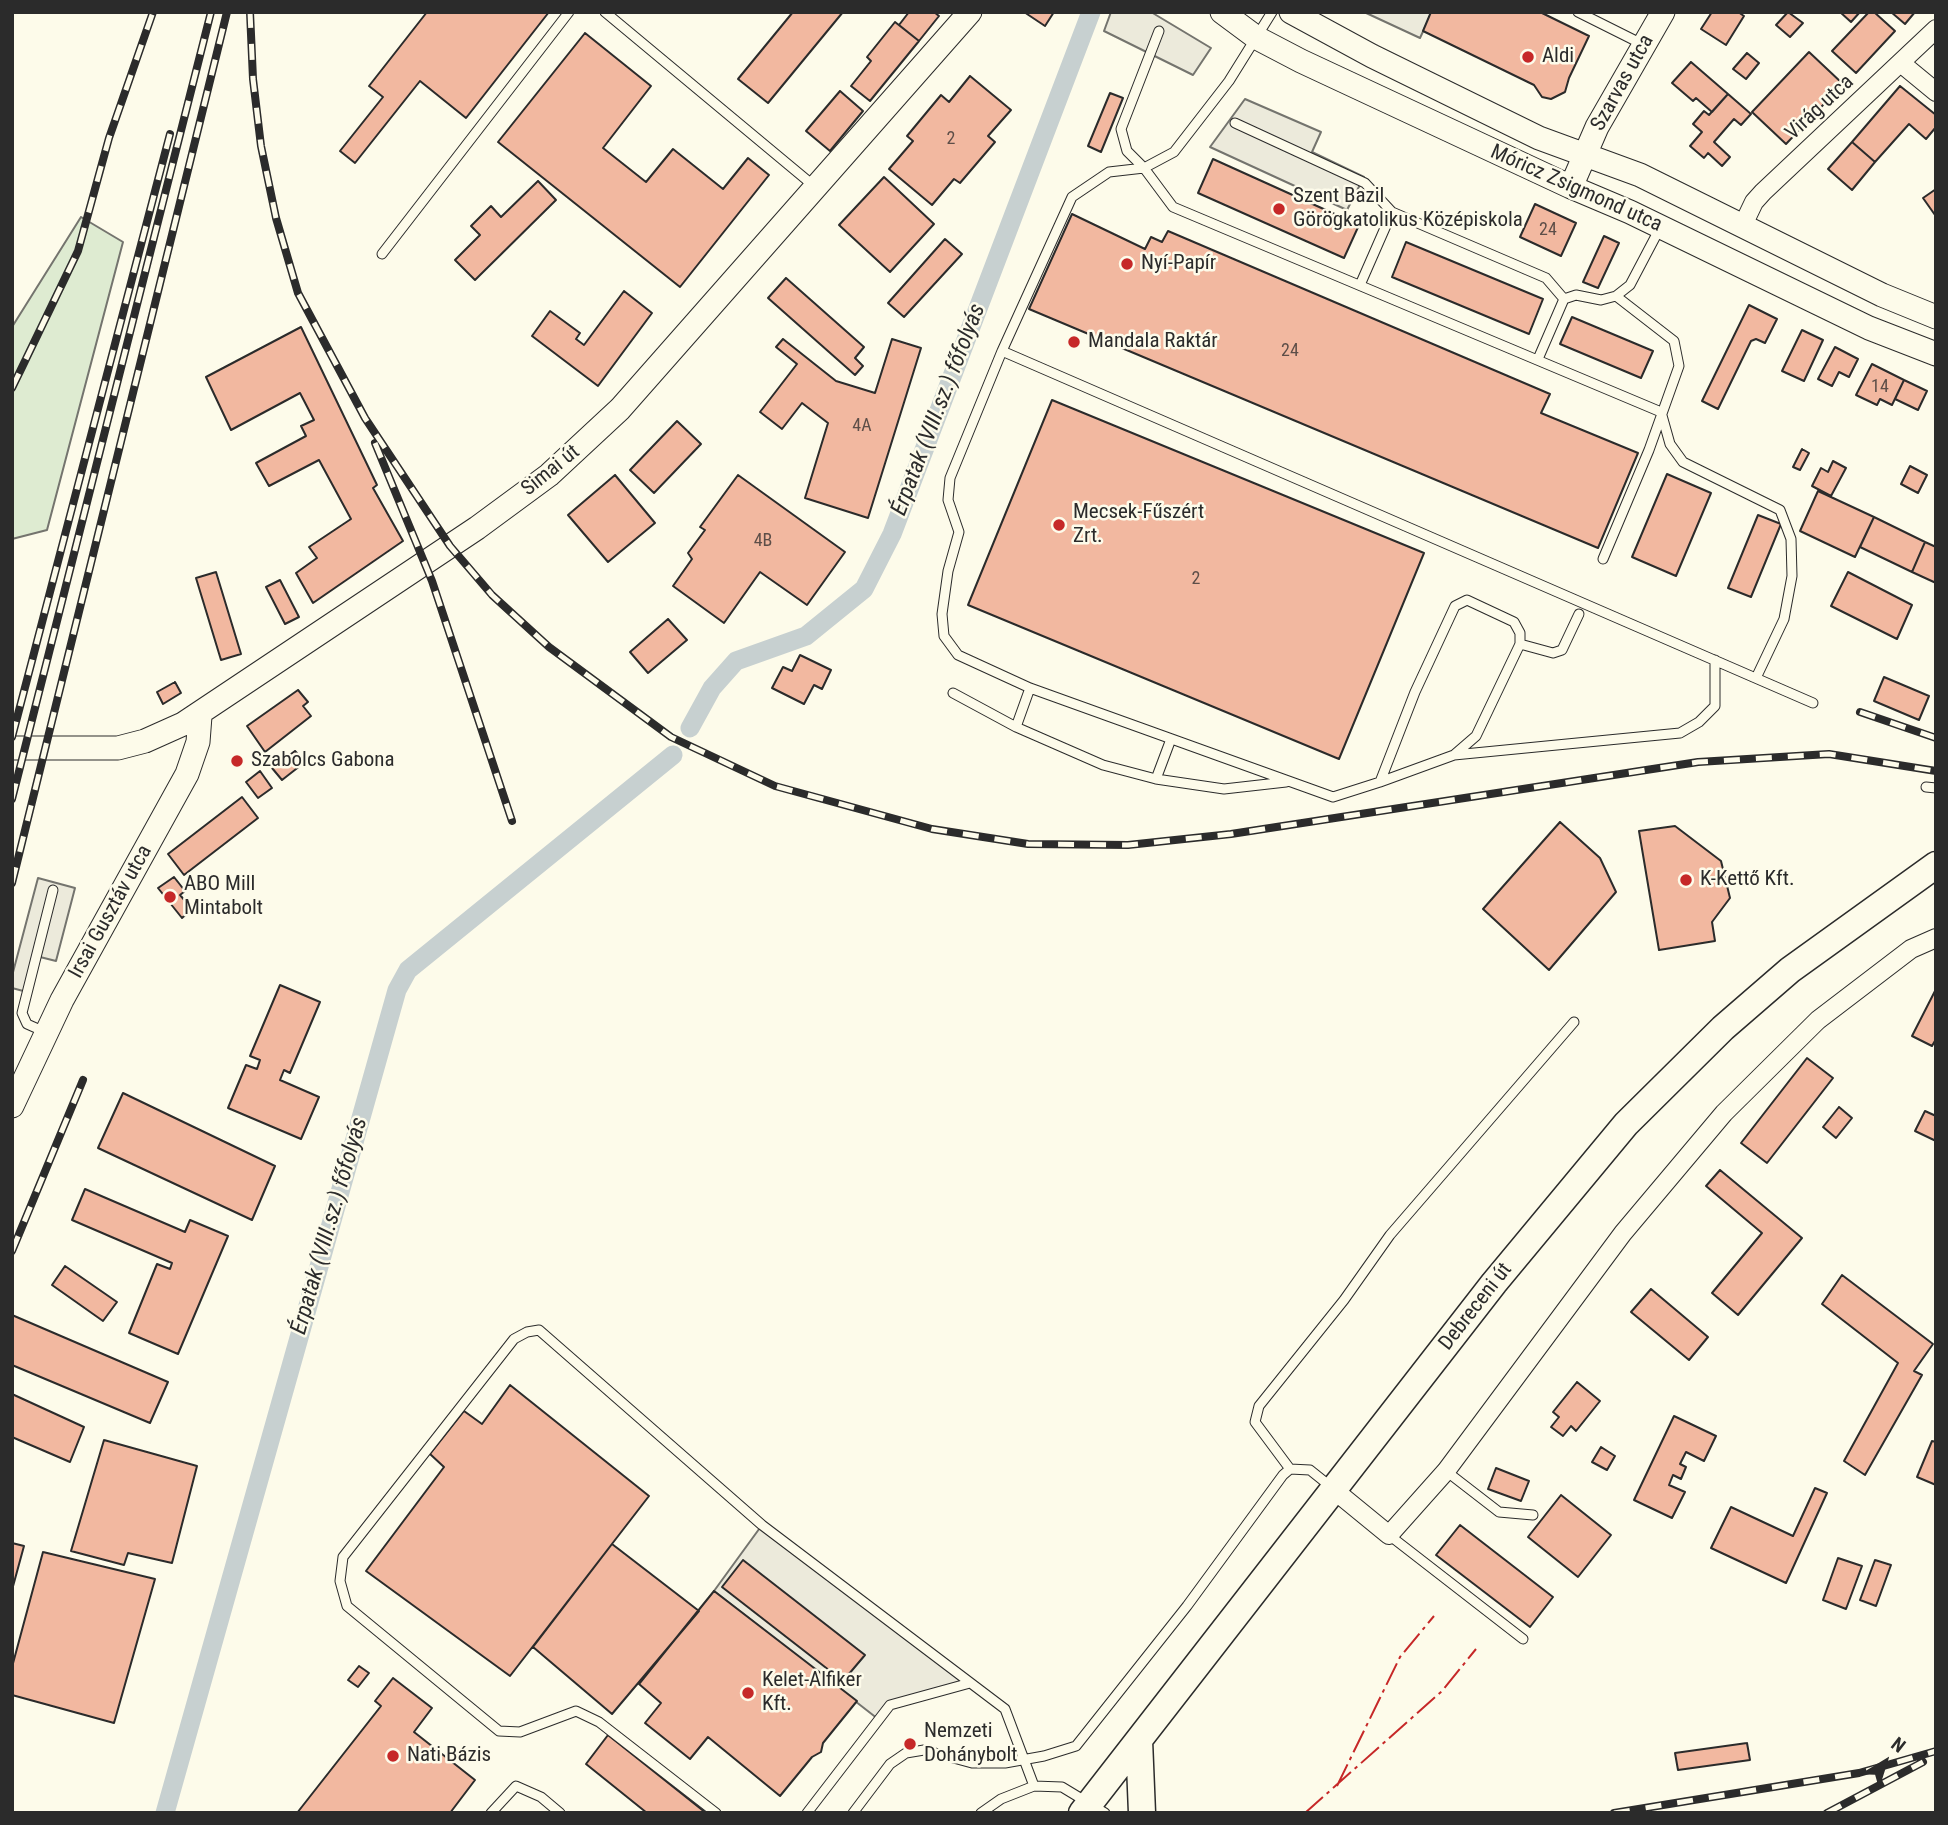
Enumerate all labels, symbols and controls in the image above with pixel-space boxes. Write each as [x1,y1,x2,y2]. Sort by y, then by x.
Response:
street label: Szarvas utca [1586,30,1660,136]
place label: Aldi [1542,44,1574,70]
marker: Aldi [1520,49,1536,65]
street label: Virág utca [1781,70,1859,146]
house number: 2 [947,128,955,150]
street label: Móricz Zsigmond utca [1486,140,1666,238]
place label: Szent Bazil Görögkatolikus Középiskola [1293,184,1523,234]
marker: Szent Bazil Görögkatolikus Középiskola [1271,201,1287,217]
house number: 24 [1539,219,1557,241]
place label: Nyí-Papír [1141,251,1216,277]
marker: Nyí-Papír [1119,256,1135,272]
water label: Érpatak (VIII.sz.) főfolyás [886,300,992,520]
place label: Mandala Raktár [1088,329,1218,355]
marker: Mandala Raktár [1066,334,1082,350]
house number: 24 [1281,340,1299,362]
house number: 14 [1871,376,1889,398]
house number: 4A [852,415,872,437]
street label: Simai út [517,440,585,502]
place label: Mecsek-Fűszért Zrt. [1073,500,1204,550]
marker: Mecsek-Fűszért Zrt. [1051,517,1067,533]
house number: 4B [754,530,772,552]
house number: 2 [1192,568,1200,590]
place label: Szabolcs Gabona [251,748,395,774]
marker: Szabolcs Gabona [229,753,245,769]
street label: Irsai Gusztáv utca [64,841,158,983]
place label: K-Kettő Kft. [1700,867,1794,893]
place label: ABO Mill Mintabolt [184,872,263,922]
marker: K-Kettő Kft. [1678,872,1694,888]
marker: ABO Mill Mintabolt [162,889,178,905]
water label: Érpatak (VIII.sz.) főfolyás [286,1114,374,1338]
street label: Debreceni út [1434,1258,1518,1356]
place label: Kelet-Alfiker Kft. [762,1668,862,1718]
marker: Kelet-Alfiker Kft. [740,1685,756,1701]
place label: Nemzeti Dohánybolt [924,1719,1018,1769]
north arrow [1850,1727,1920,1797]
text: N [1887,1732,1910,1758]
marker: Nemzeti Dohánybolt [902,1736,918,1752]
place label: Nati Bázis [407,1743,491,1769]
marker: Nati Bázis [385,1748,401,1764]

